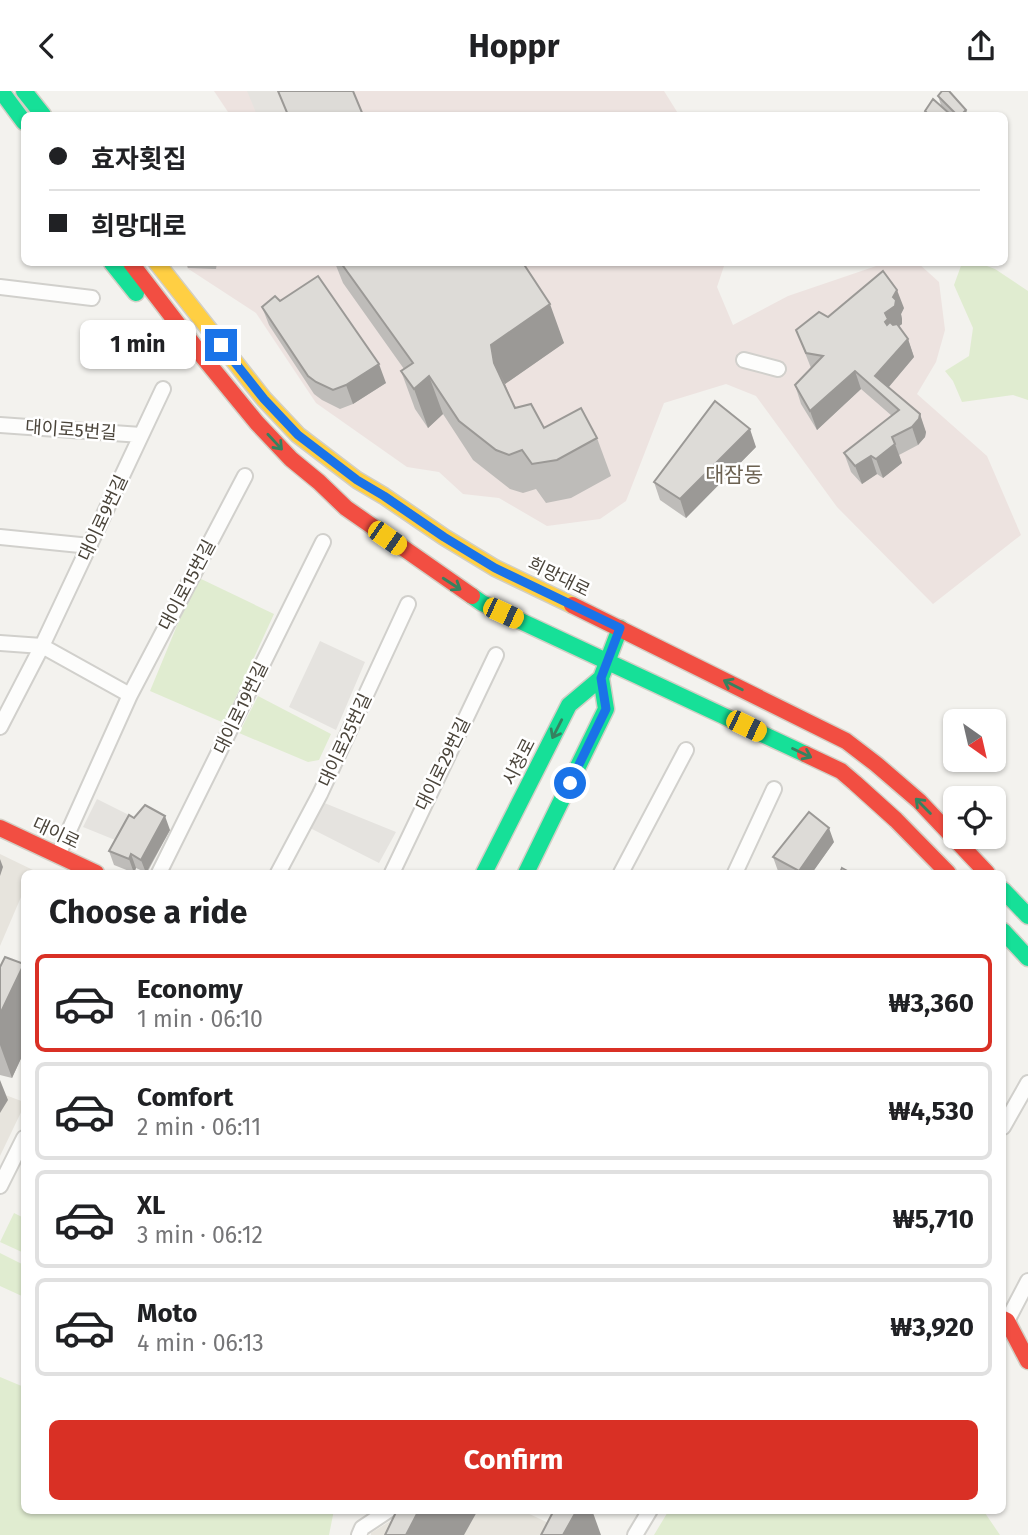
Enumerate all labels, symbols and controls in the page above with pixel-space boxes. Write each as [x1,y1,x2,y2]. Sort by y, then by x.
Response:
icon: back [28,27,66,65]
text: Hoppr [468,27,560,65]
icon: share [962,27,1000,65]
text: 효자횟집 [91,144,187,175]
text: 희망대로 [91,211,187,242]
callout: 1 min [81,321,196,369]
route end [205,329,237,361]
text: 1 min [110,330,166,358]
street label: 대이로5번길 [24,416,118,444]
one-way arrow [267,433,283,451]
district label: 대잠동 [705,462,763,488]
street label: 대이로9번길 [74,472,132,564]
car [364,517,411,559]
street label: 대이로15번길 [154,536,220,634]
street label: 희망대로 [524,553,594,601]
one-way arrow [442,577,462,591]
car [480,595,527,631]
street label: 대이로19번길 [209,658,273,758]
one-way arrow [723,677,744,691]
street label: 대이로25번길 [314,690,376,790]
car [723,707,770,745]
north arrow [943,709,1006,772]
map controls [943,709,1006,849]
street label: 대이로29번길 [411,714,475,814]
one-way arrow [550,718,563,739]
street label: 시청로 [498,735,540,789]
one-way arrow [791,746,812,760]
route start [554,767,586,799]
button: locate [943,786,1006,849]
one-way arrow [915,798,932,815]
street label: 대이로 [29,813,83,853]
text: Choose a ride [49,893,247,931]
icon: car [53,972,116,1035]
text: Economy [137,974,243,1005]
text: ₩3,360 [888,988,974,1019]
text: 1 min · 06:10 [137,1005,263,1033]
icon: car [53,1080,116,1143]
text: Comfort [137,1082,233,1113]
text: ₩4,530 [888,1096,974,1127]
text: 2 min · 06:11 [137,1113,261,1141]
icon: car [53,1188,116,1251]
text: XL [137,1190,165,1221]
text: ₩5,710 [893,1204,974,1235]
text: 3 min · 06:12 [137,1221,263,1249]
icon: car [53,1296,116,1359]
text: Moto [137,1298,197,1329]
text: ₩3,920 [890,1312,974,1343]
text: 4 min · 06:13 [137,1329,264,1357]
button: Confirm [49,1420,978,1500]

